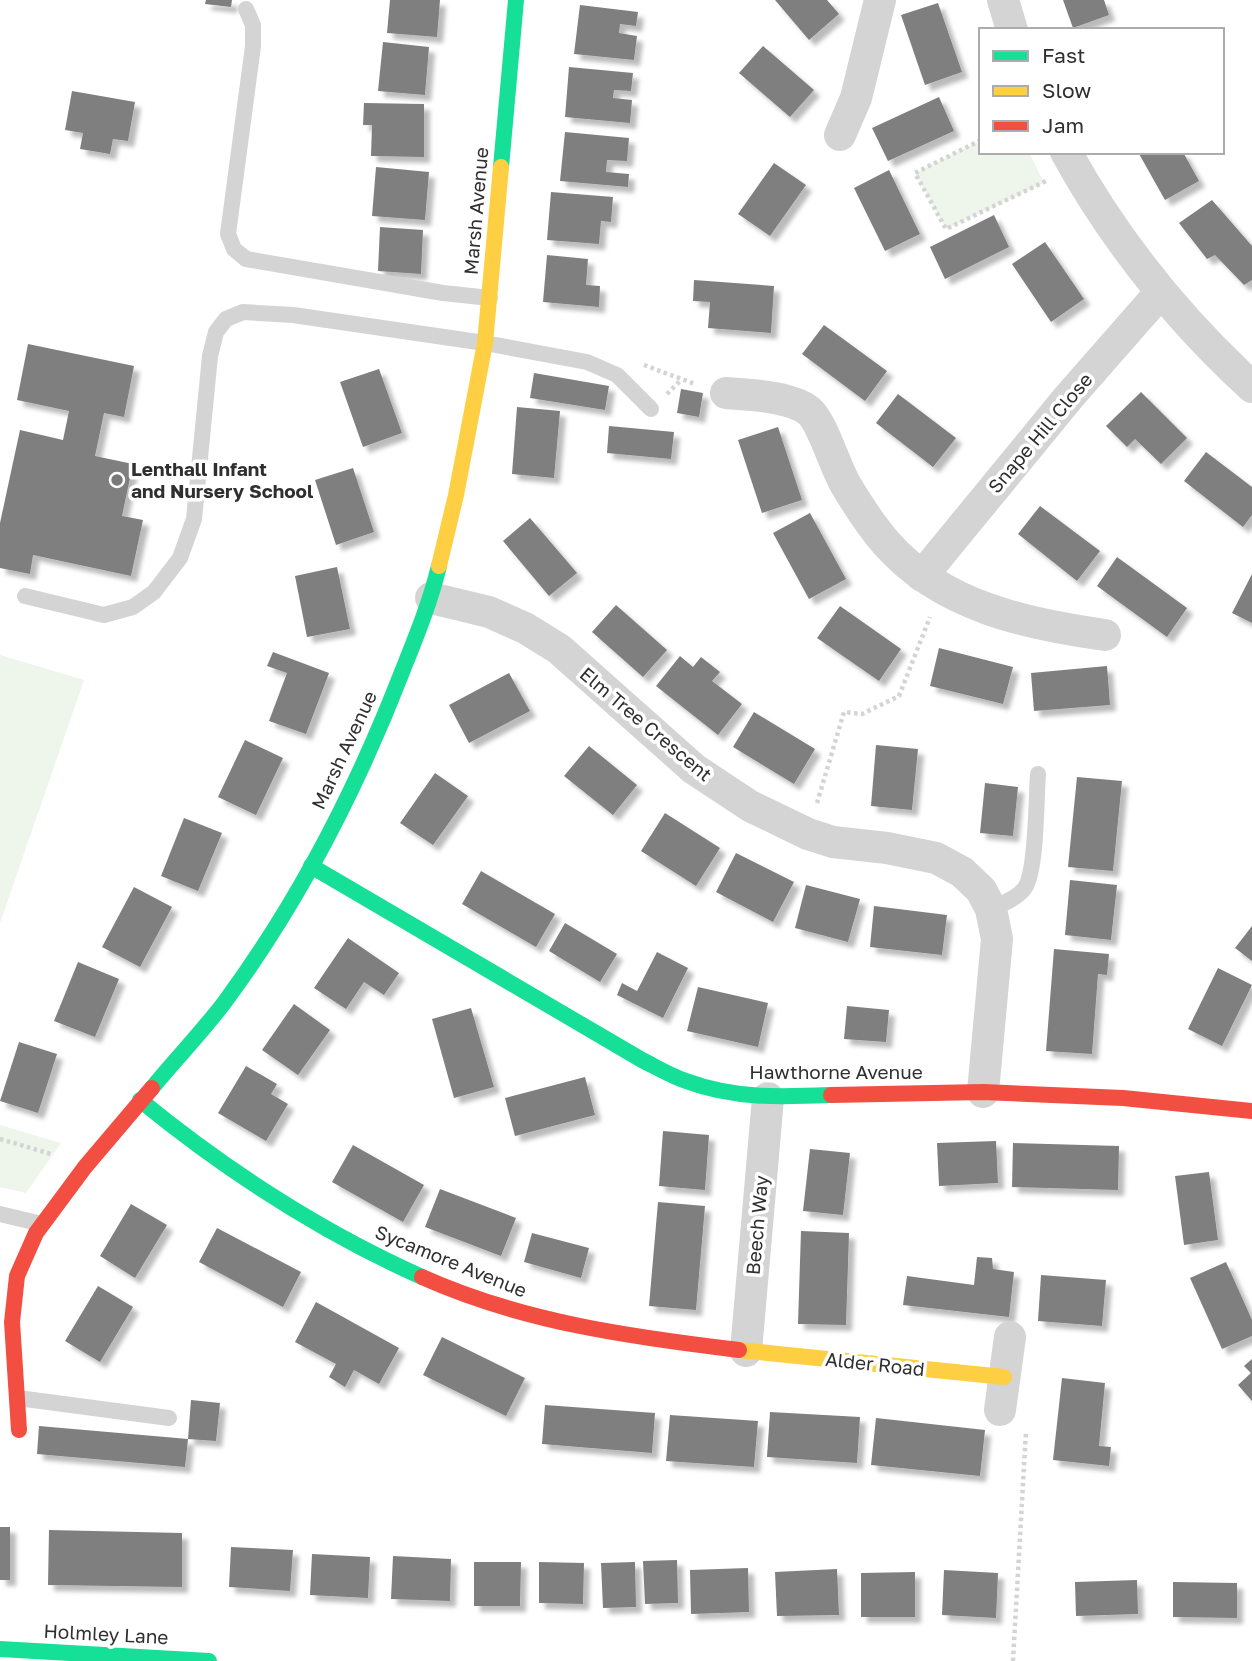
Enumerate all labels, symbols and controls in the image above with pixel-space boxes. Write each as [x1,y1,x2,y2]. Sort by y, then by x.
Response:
legend [979,28,1224,154]
text: Fast [1042,42,1085,68]
text: Slow [1042,77,1091,103]
text: Jam [1042,112,1084,138]
street label: Marsh Avenue [458,146,493,276]
street label: Snape Hill Close [983,368,1097,497]
place label: Lenthall Infant and Nursery School [131,457,313,502]
marker: Lenthall Infant and Nursery School [109,472,125,488]
street label: Elm Tree Crescent [576,662,717,785]
street label: Marsh Avenue [306,687,381,813]
street label: Hawthorne Avenue [749,1060,923,1083]
street label: Beech Way [741,1174,772,1276]
street label: Sycamore Avenue [372,1220,530,1301]
street label: Alder Road [824,1347,926,1380]
street label: Holmley Lane [43,1619,169,1648]

